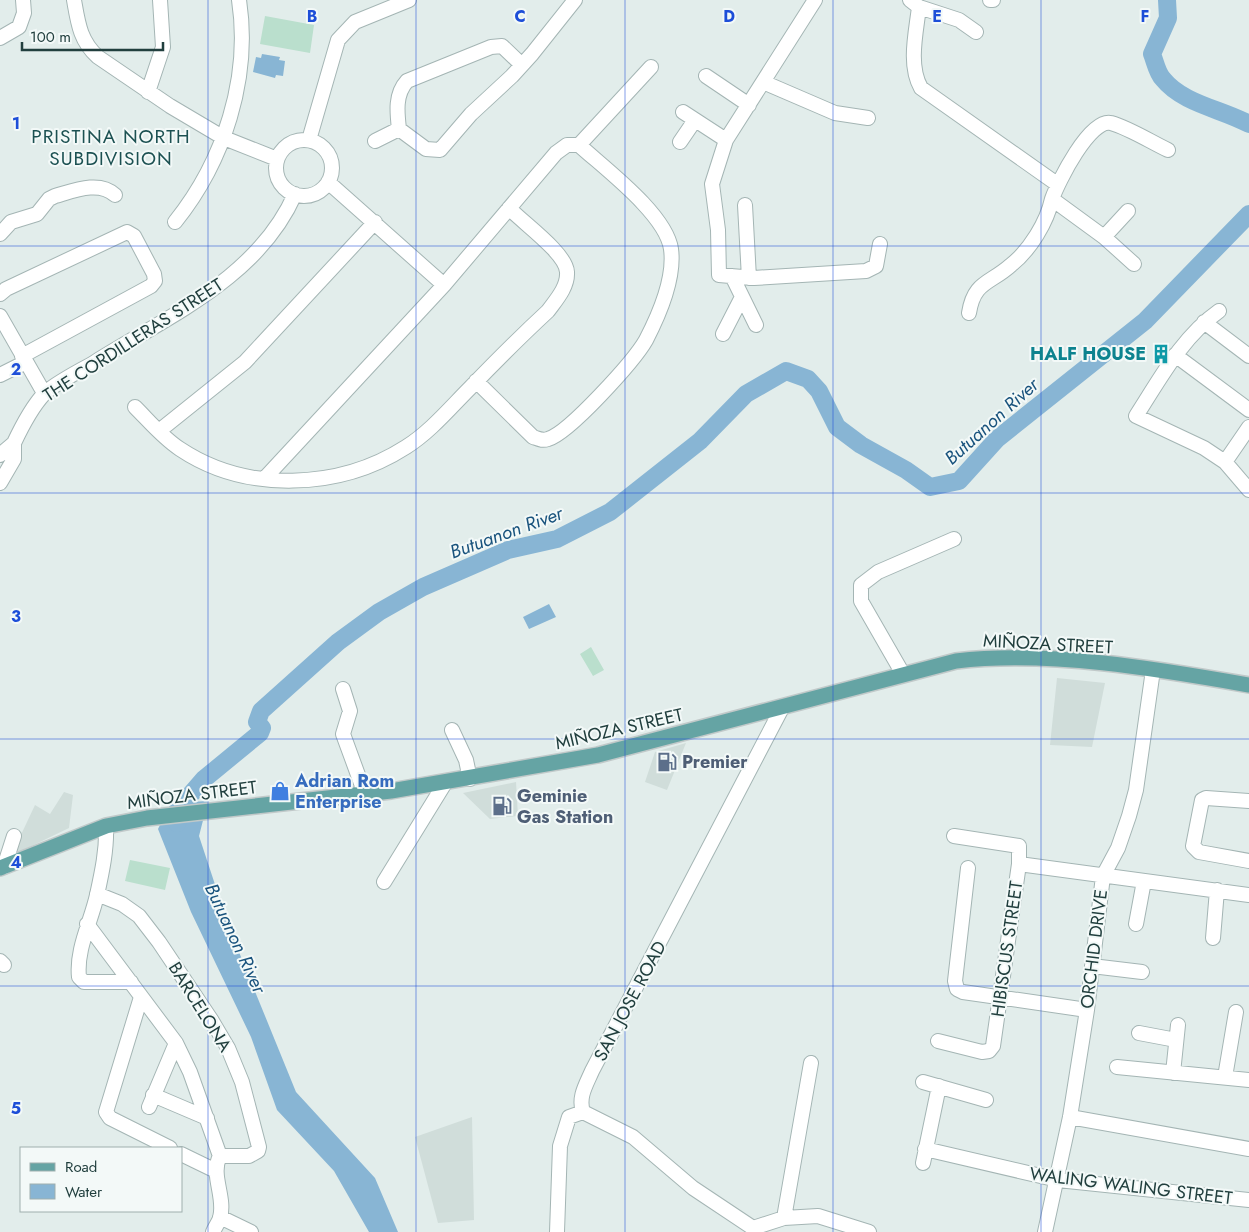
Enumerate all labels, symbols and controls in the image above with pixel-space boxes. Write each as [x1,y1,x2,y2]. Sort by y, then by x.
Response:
text: B [307,5,317,28]
text: C [514,5,526,28]
text: D [723,5,735,28]
text: E [932,5,942,28]
text: F [1141,5,1149,28]
scale bar [22,20,164,52]
text: 100 m [30,26,71,48]
text: 1 [12,112,20,135]
district label: PRISTINA NORTH SUBDIVISION [31,123,191,172]
street label: THE CORDILLERAS STREET [38,272,229,408]
place label: HALF HOUSE [1030,341,1146,367]
building icon: HALF HOUSE [1150,343,1172,365]
text: 2 [11,358,21,381]
water label: Butuanon River [938,371,1046,471]
water label: Butuanon River [446,499,568,565]
text: 3 [11,605,21,628]
street label: MIÑOZA STREET [982,628,1114,660]
street label: MIÑOZA STREET [553,702,686,756]
place label: Premier [682,749,748,775]
fuel station icon: Premier [656,751,678,773]
place label: Adrian Rom Enterprise [294,768,394,815]
street label: MIÑOZA STREET [126,774,259,816]
shop icon: Adrian Rom Enterprise [269,780,291,802]
place label: Geminie Gas Station [517,783,613,830]
fuel station icon: Geminie Gas Station [491,795,513,817]
text: 4 [10,851,22,874]
water label: Butuanon River [198,879,274,999]
street label: HIBISCUS STREET [985,879,1029,1019]
street label: ORCHID DRIVE [1074,888,1114,1010]
street label: SAN JOSE ROAD [587,936,673,1066]
street label: BARCELONA [162,957,238,1057]
text: 5 [11,1097,21,1120]
legend [20,1147,182,1212]
text: Road [65,1156,97,1178]
street label: WALING WALING STREET [1028,1161,1234,1211]
text: Water [65,1181,103,1203]

